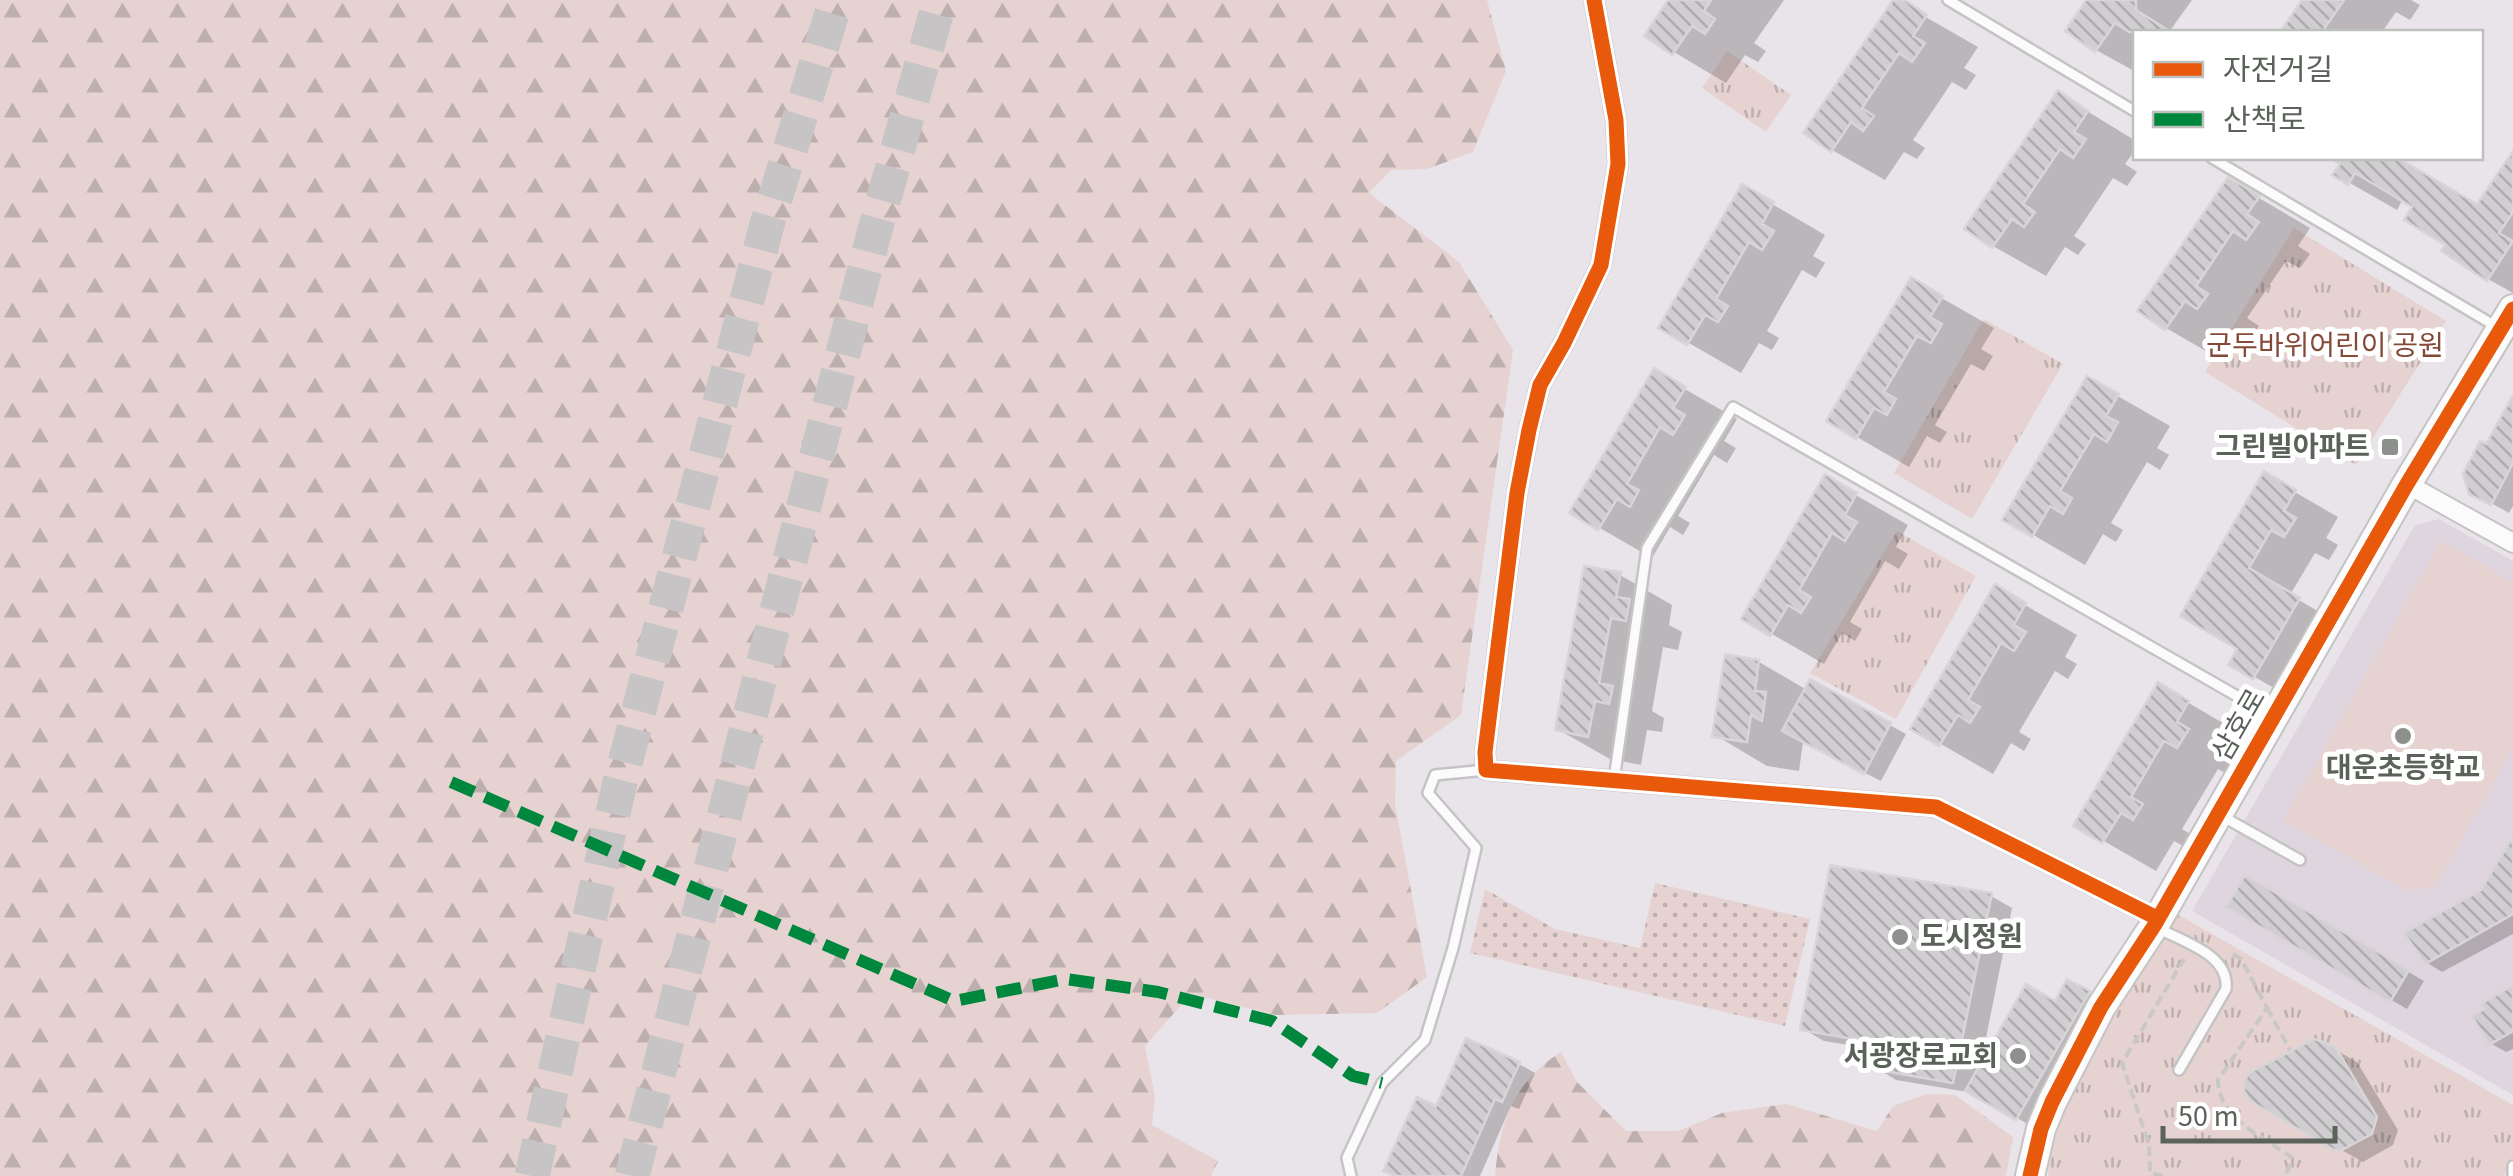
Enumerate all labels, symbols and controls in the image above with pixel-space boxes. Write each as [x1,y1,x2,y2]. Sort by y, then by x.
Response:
legend [2133,30,2483,160]
text: 자전거길 [2223,49,2333,92]
text: 산책로 [2223,99,2306,142]
park label: 군두바위어린이 공원 [2206,326,2444,366]
place label: 그린빌아파트 [2215,427,2370,467]
marker: 그린빌아파트 [2379,436,2401,458]
street label: 삼호로 [2202,682,2276,768]
marker: 대운초등학교 [2392,725,2414,747]
place label: 대운초등학교 [2326,748,2480,788]
place label: 도시정원 [1920,917,2023,957]
marker: 도시정원 [1889,926,1911,948]
place label: 서광장로교회 [1843,1036,1998,1076]
marker: 서광장로교회 [2007,1045,2029,1067]
scale bar [2163,1081,2336,1143]
text: 50 m [2178,1095,2239,1138]

